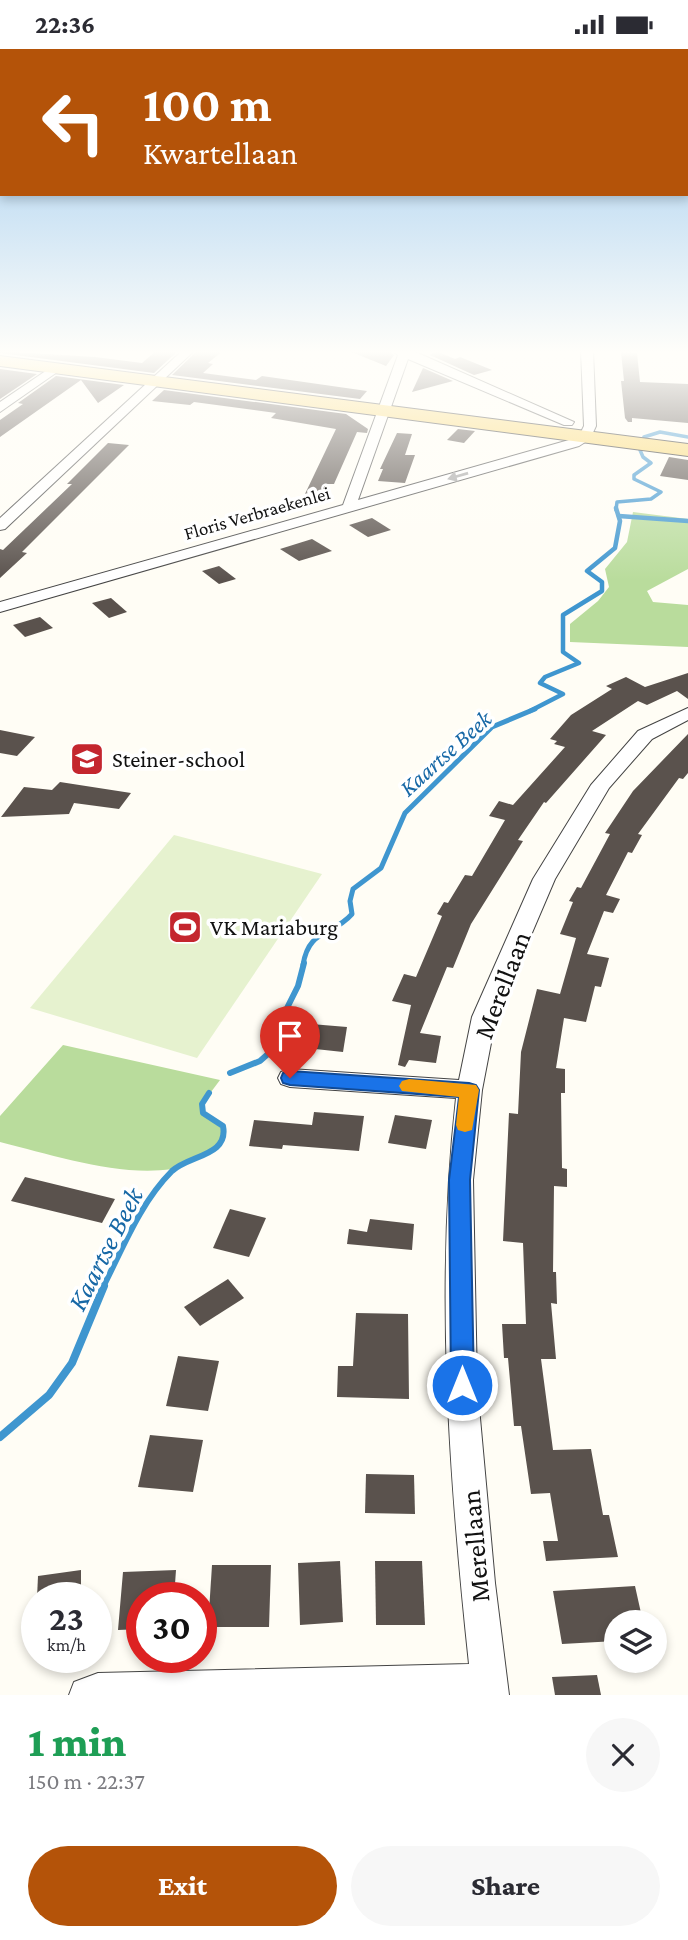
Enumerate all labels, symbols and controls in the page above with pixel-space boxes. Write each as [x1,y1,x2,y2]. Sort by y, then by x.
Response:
text: 22:36 [35,10,95,39]
icon: left [28,77,119,168]
text: 100 m [143,77,272,132]
text: Kwartellaan [143,135,298,171]
one-way arrow [447,471,469,482]
street label: Floris Verbraekenlei [182,482,332,544]
water label: Kaartse Beek [393,704,498,801]
school or university icon: Steiner-school [68,740,106,778]
place label: Steiner-school [112,746,245,772]
sports icon: VK Mariaburg [166,908,204,946]
place label: VK Mariaburg [210,914,338,940]
street label: Merellaan [467,927,537,1043]
pin [260,1006,320,1078]
icon: arrive [271,1017,309,1055]
water label: Kaartse Beek [61,1181,150,1315]
position arrow [425,1348,499,1422]
street label: Merellaan [455,1488,495,1604]
speed limit sign: 30 [126,1582,217,1673]
text: 23 [49,1599,84,1638]
map controls [604,1610,667,1673]
button: layers [604,1610,667,1673]
text: km/h [47,1635,86,1655]
text: 1 min [28,1718,126,1765]
button: close [586,1718,660,1792]
text: 150 m · 22:37 [28,1768,145,1794]
button: Exit [28,1846,337,1926]
button: Share [351,1846,660,1926]

